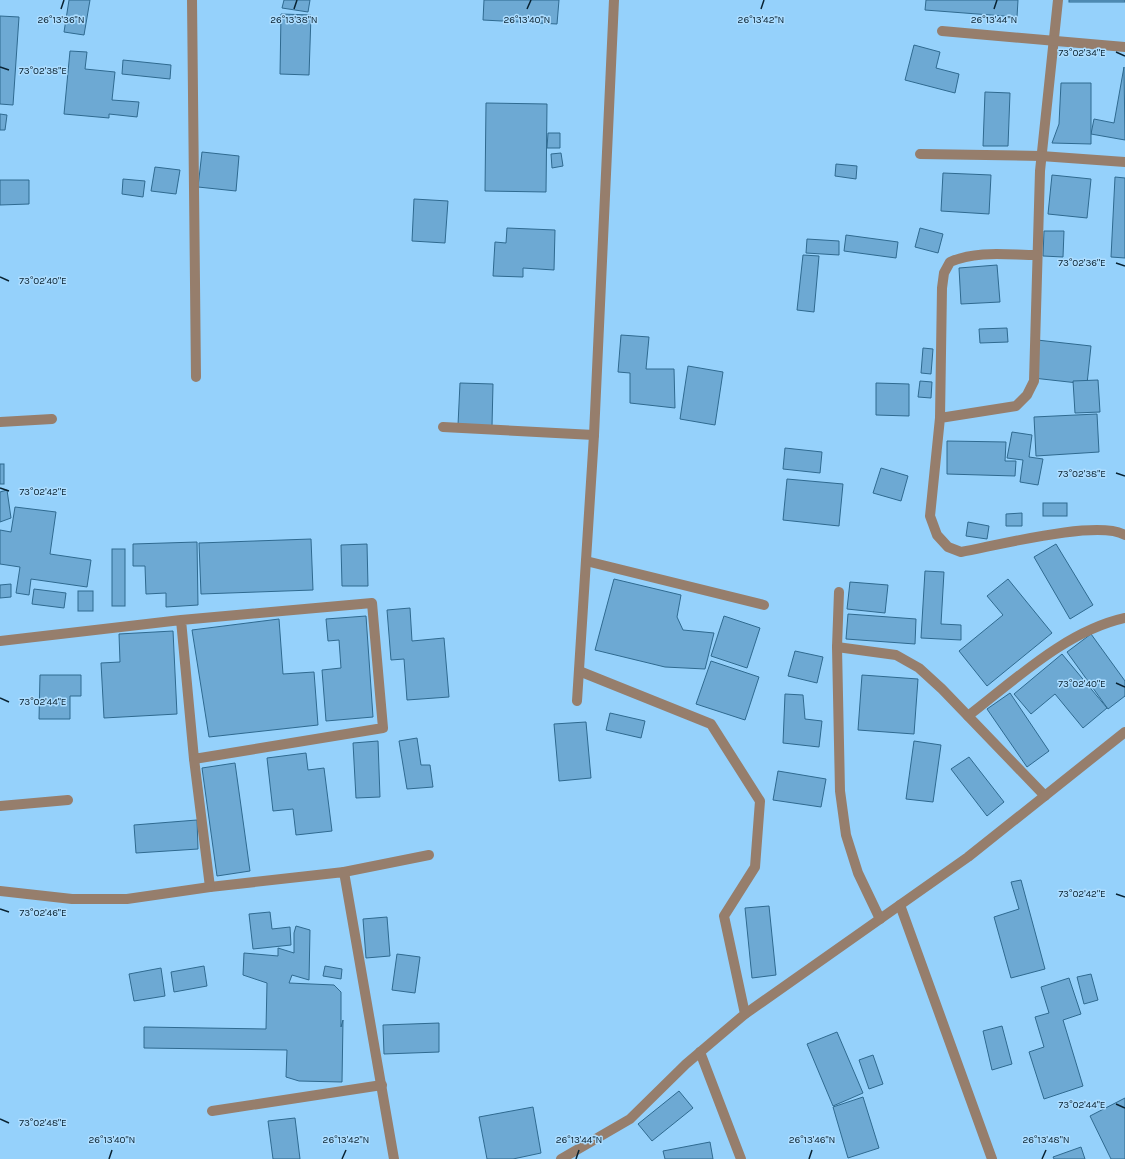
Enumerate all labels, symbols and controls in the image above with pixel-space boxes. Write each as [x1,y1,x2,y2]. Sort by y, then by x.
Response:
text: 26°13'36"N [37,14,85,26]
text: 26°13'38"N [270,14,318,26]
text: 26°13'40"N [504,14,550,26]
text: 26°13'42"N [738,14,784,26]
text: 26°13'44"N [971,14,1017,26]
text: 73°02'34"E [1058,47,1106,59]
text: 73°02'38"E [19,65,67,77]
text: 73°02'36"E [1058,257,1106,269]
text: 73°02'40"E [19,275,67,287]
text: 73°02'38"E [1058,468,1106,480]
text: 73°02'42"E [19,486,67,498]
text: 73°02'40"E [1058,678,1106,690]
text: 73°02'44"E [20,696,66,708]
text: 73°02'42"E [1058,888,1106,900]
text: 73°02'46"E [19,907,67,919]
text: 73°02'44"E [1059,1099,1105,1111]
text: 73°02'48"E [19,1117,67,1129]
text: 26°13'40"N [89,1134,135,1146]
text: 26°13'42"N [323,1134,369,1146]
text: 26°13'44"N [556,1134,602,1146]
text: 26°13'46"N [789,1134,835,1146]
text: 26°13'48"N [1022,1134,1070,1146]

